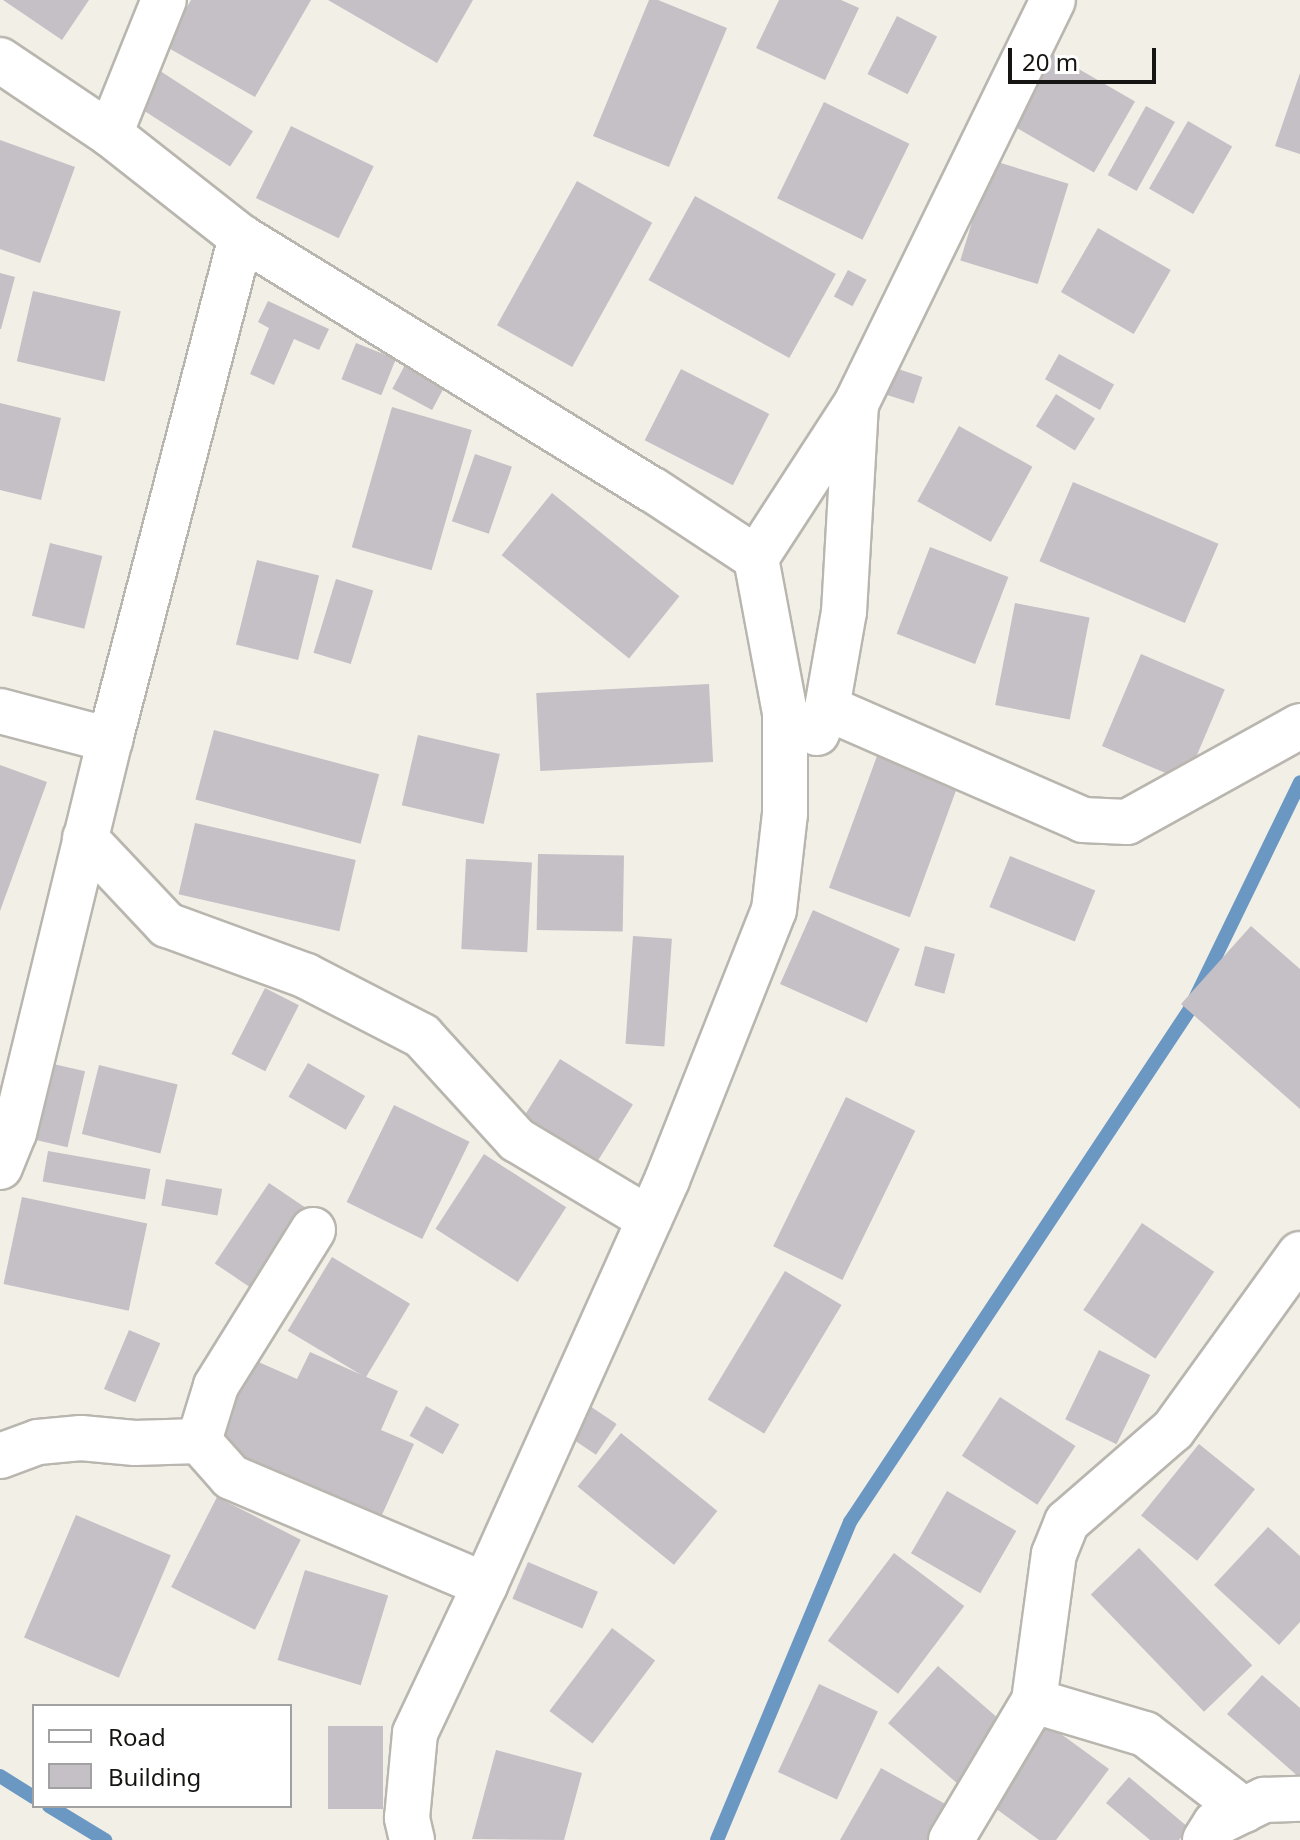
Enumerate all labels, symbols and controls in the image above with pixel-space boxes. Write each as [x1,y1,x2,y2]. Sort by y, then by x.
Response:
scale bar [1012,32,1160,82]
text: 20 m [1022,45,1078,78]
legend [32,1704,292,1808]
text: Road [108,1720,166,1753]
text: Building [108,1760,201,1793]

